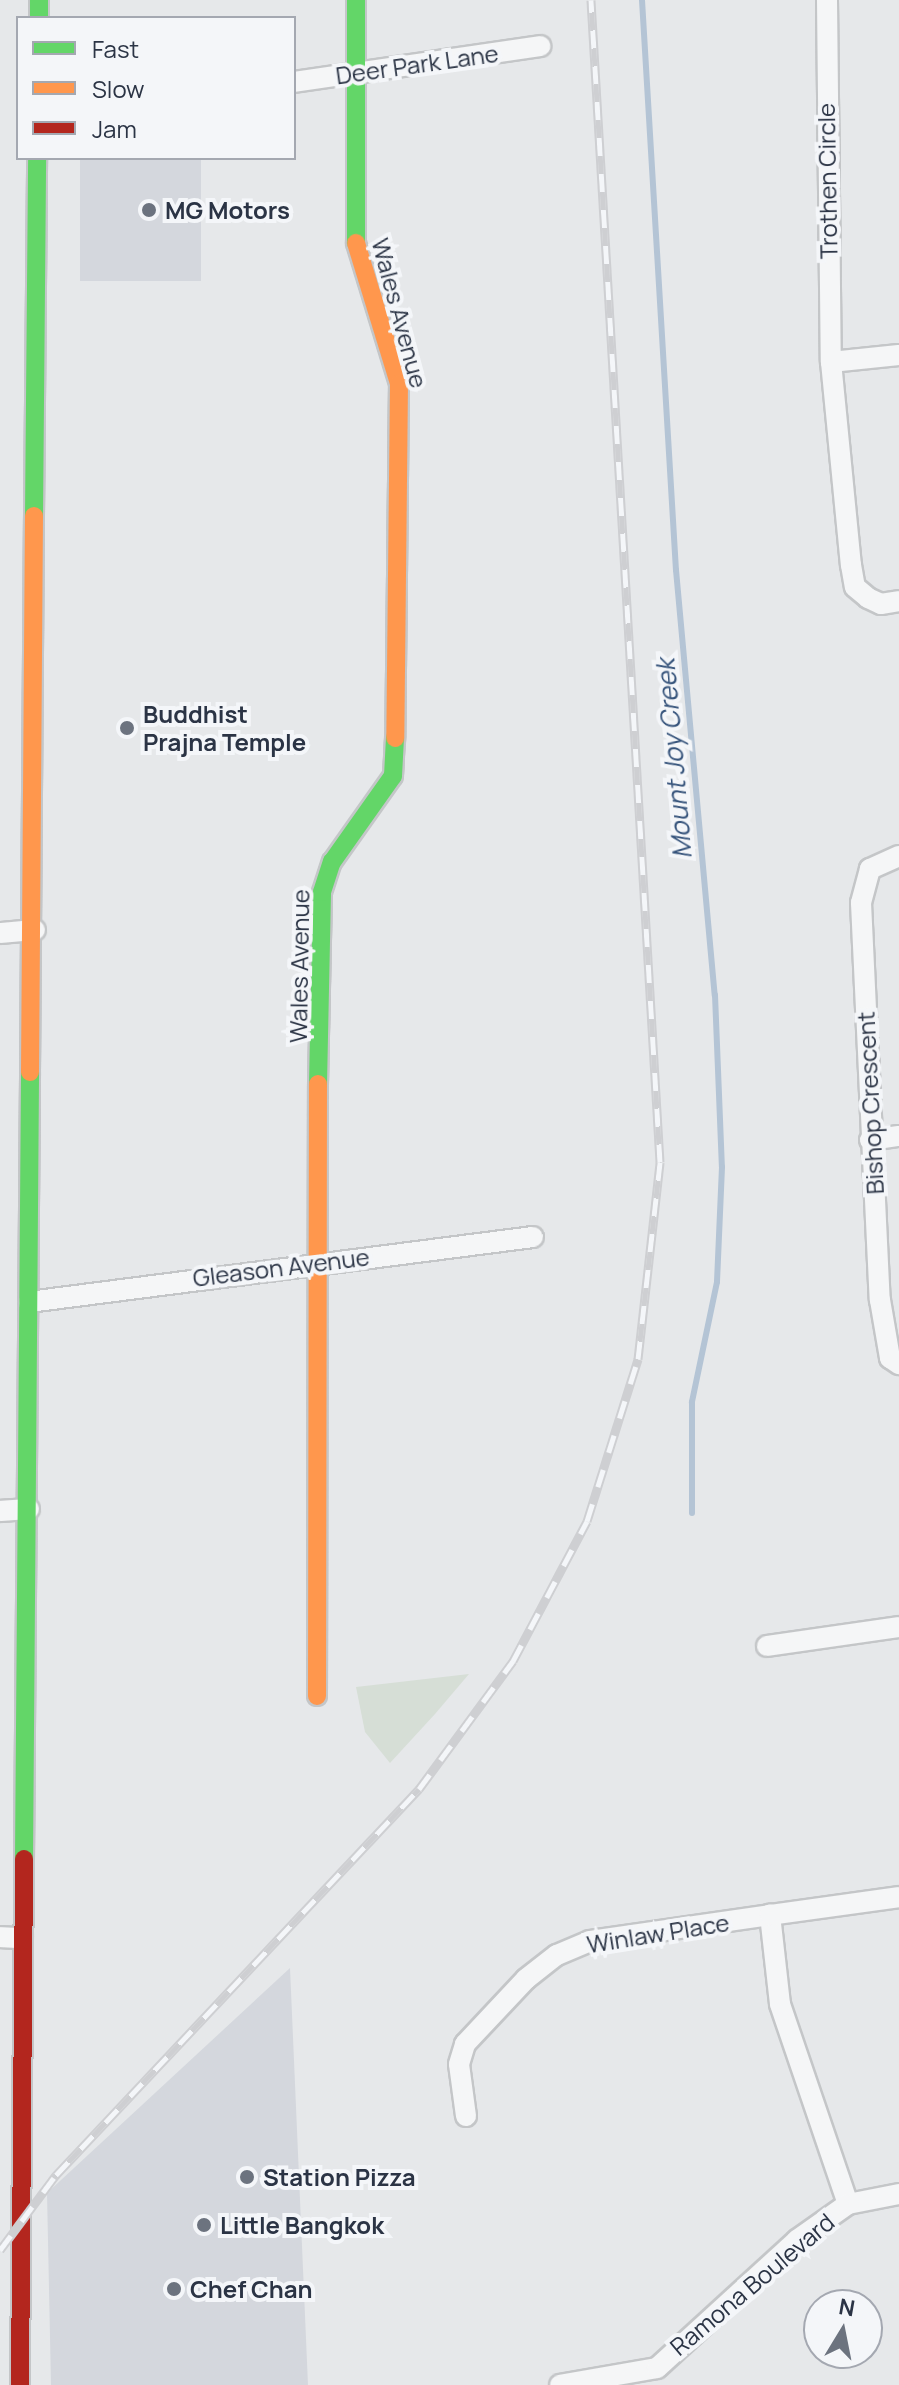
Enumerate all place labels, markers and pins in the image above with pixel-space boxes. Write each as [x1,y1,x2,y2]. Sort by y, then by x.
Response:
place label: MG Motors [165,196,290,224]
marker: MG Motors [140,201,158,219]
place label: Buddhist Prajna Temple [143,700,306,756]
marker: Buddhist Prajna Temple [118,719,136,737]
place label: Station Pizza [263,2163,416,2191]
marker: Station Pizza [238,2168,256,2186]
place label: Little Bangkok [220,2211,384,2239]
marker: Little Bangkok [195,2216,213,2234]
place label: Chef Chan [190,2275,313,2303]
marker: Chef Chan [165,2280,183,2298]

